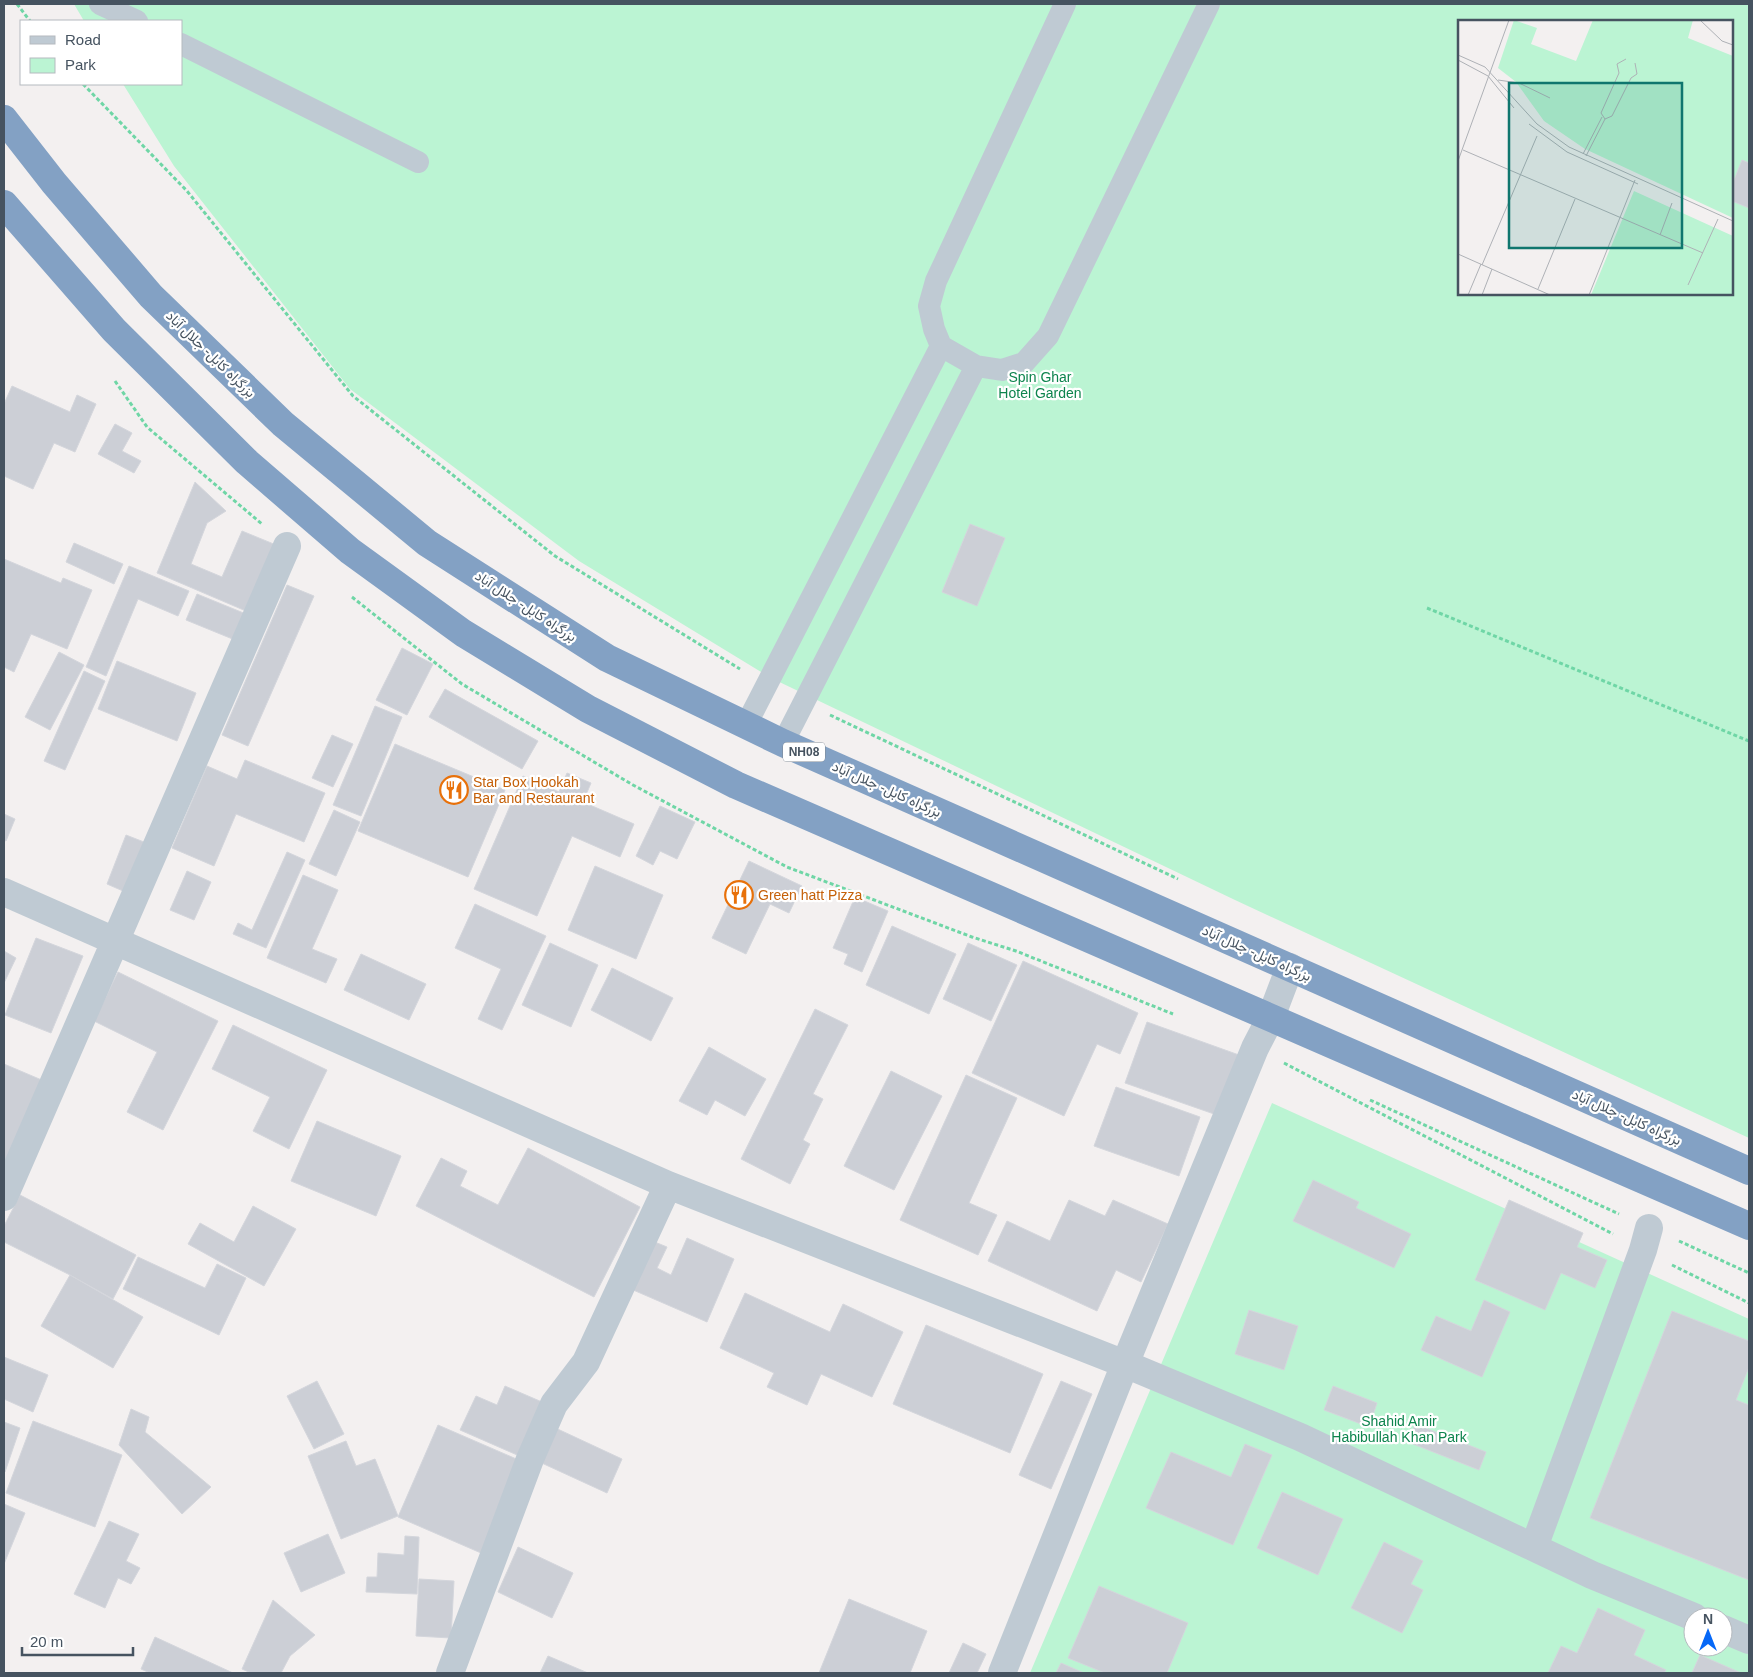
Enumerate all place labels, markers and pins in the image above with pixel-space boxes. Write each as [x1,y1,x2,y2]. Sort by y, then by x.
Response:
place label: Star Box Hookah Bar and Restaurant [473,774,595,806]
restaurant icon: Star Box Hookah Bar and Restaurant [439,775,469,805]
restaurant icon: Green hatt Pizza [724,880,754,910]
place label: Green hatt Pizza [758,887,862,903]

